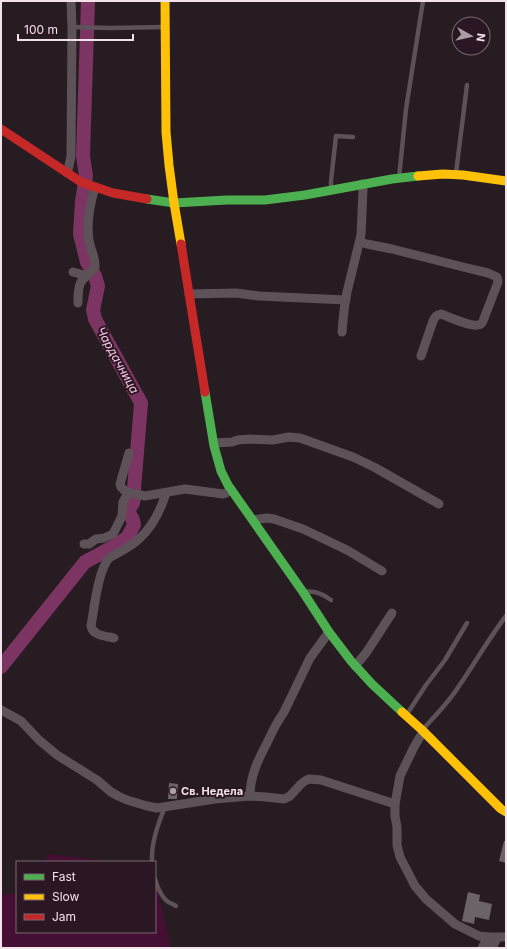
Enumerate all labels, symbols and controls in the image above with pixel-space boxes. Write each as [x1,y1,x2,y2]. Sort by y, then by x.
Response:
scale bar [18,16,133,42]
north arrow [451,16,491,56]
text: 100 m [24,22,58,37]
text: N [473,32,488,43]
water label: Чардачница [94,324,142,396]
place label: Св. Недела [181,784,243,798]
marker: Св. Недела [168,786,178,796]
legend [16,861,156,933]
text: Fast [52,869,76,884]
text: Slow [52,889,80,904]
text: Jam [52,909,76,924]

